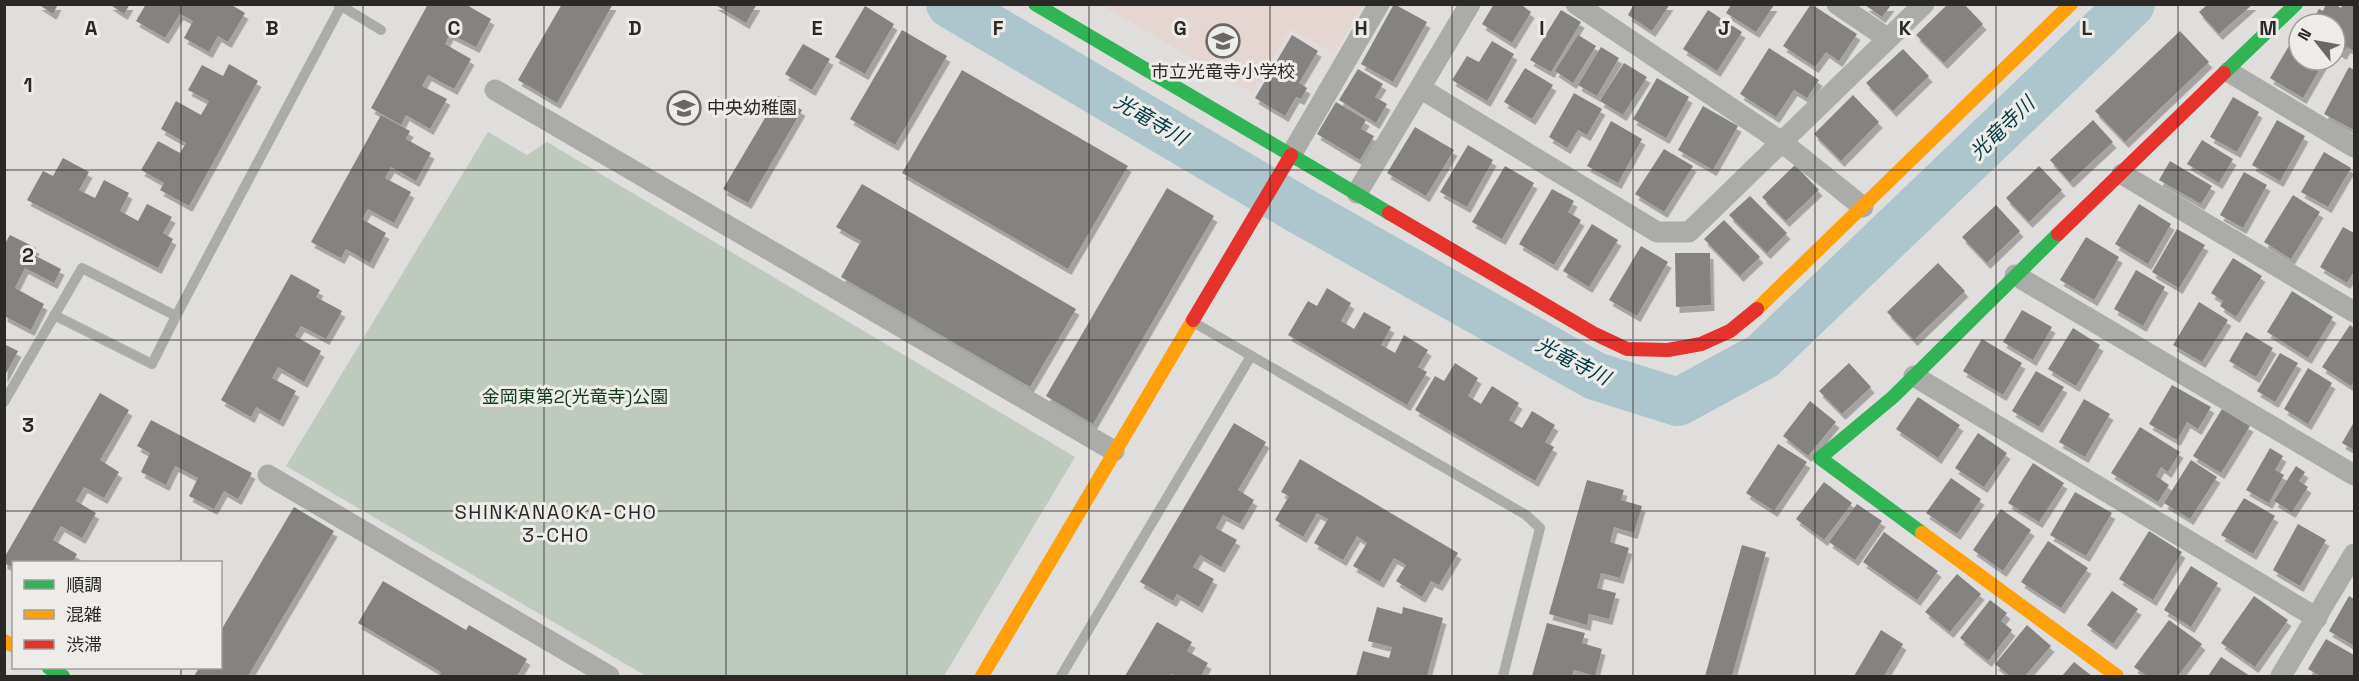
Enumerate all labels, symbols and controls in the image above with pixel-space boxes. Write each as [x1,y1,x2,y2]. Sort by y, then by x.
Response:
north arrow [2287,12,2347,72]
text: A [85,15,98,41]
text: B [265,15,279,41]
text: C [448,15,461,41]
text: D [628,15,642,41]
text: E [811,15,823,41]
text: F [993,15,1004,41]
text: G [1173,15,1187,41]
text: H [1354,15,1368,41]
text: I [1539,15,1545,41]
text: J [1718,15,1730,41]
text: K [1899,15,1912,41]
text: L [2082,15,2093,41]
text: M [2259,15,2277,41]
school or university icon: 市立光竜寺小学校 [1205,23,1241,59]
text: N [2293,25,2316,45]
place label: 市立光竜寺小学校 [1151,60,1295,83]
text: 1 [23,72,33,98]
water label: 光竜寺川 [1110,89,1194,152]
water label: 光竜寺川 [1964,89,2041,165]
school or university icon: 中央幼稚園 [666,90,702,126]
place label: 中央幼稚園 [707,96,797,119]
text: 2 [22,242,34,268]
water label: 光竜寺川 [1531,331,1616,392]
park label: 金岡東第2(光竜寺)公園 [482,385,668,408]
text: 3 [22,412,34,438]
district label: SHINKANAOKA-CHO 3-CHO [455,499,657,548]
legend [12,561,222,669]
text: 順調 [66,573,102,596]
text: 混雑 [66,603,102,626]
text: 渋滞 [66,633,102,656]

